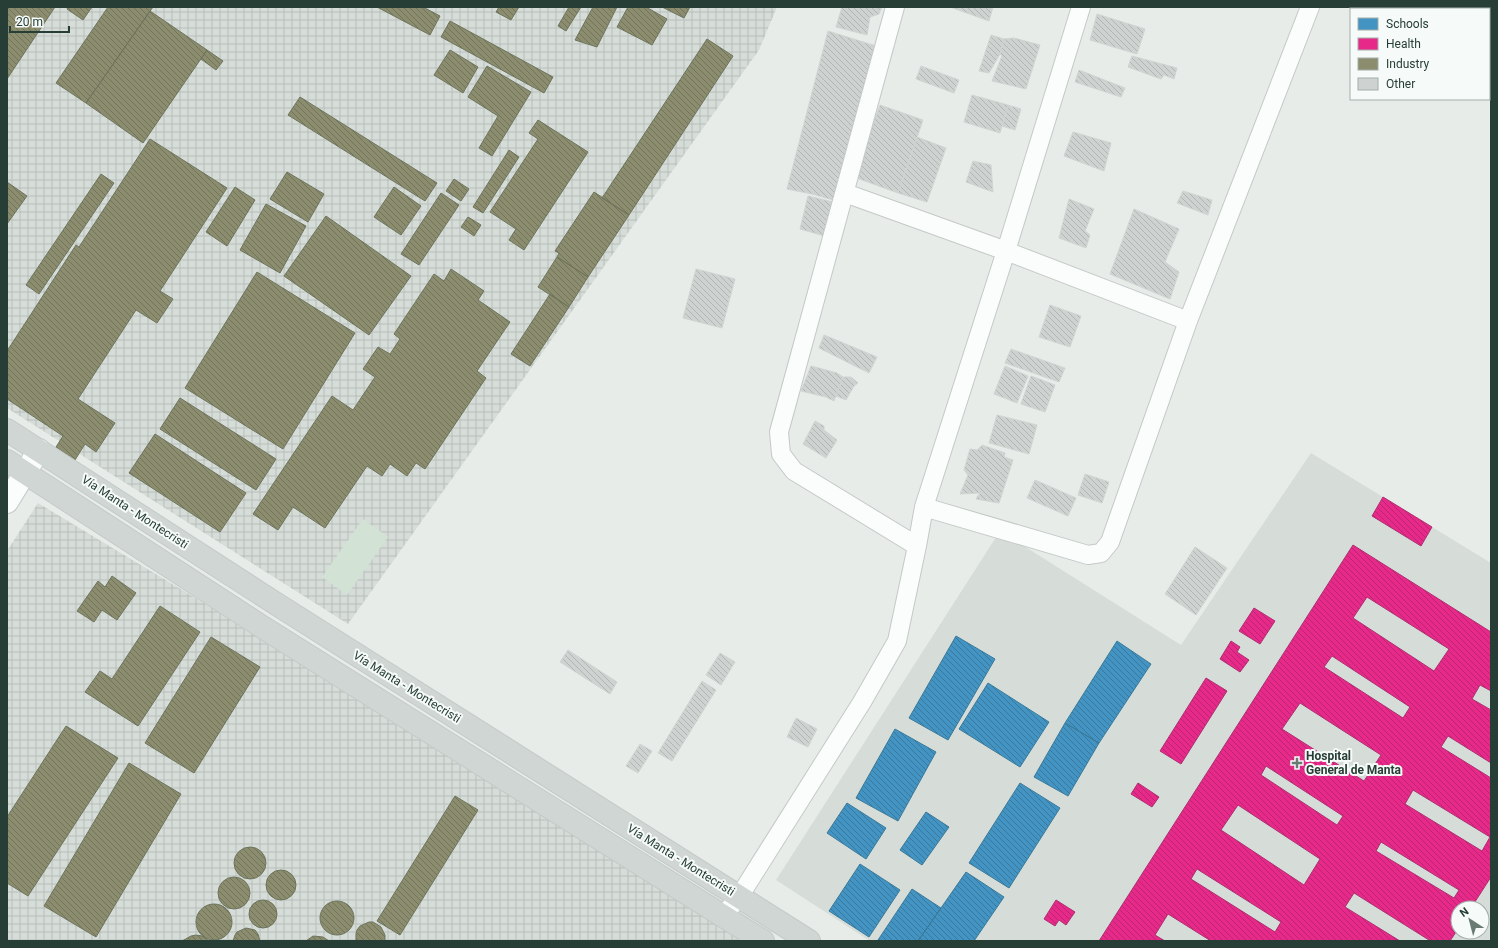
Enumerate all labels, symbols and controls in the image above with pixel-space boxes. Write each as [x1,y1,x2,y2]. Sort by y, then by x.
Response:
scale bar [10,8,69,34]
legend [1350,8,1490,100]
text: 20 m [16,15,43,29]
text: Schools [1386,17,1429,31]
text: Health [1386,37,1421,51]
text: Industry [1386,57,1430,71]
text: Other [1386,77,1415,91]
street label: Vía Manta - Montecristi [79,472,191,552]
street label: Vía Manta - Montecristi [351,648,463,726]
place label: Hospital General de Manta [1306,749,1402,777]
marker: Hospital General de Manta [1291,757,1303,769]
street label: Vía Manta - Montecristi [625,821,737,899]
north arrow [1450,900,1490,940]
text: N [1457,905,1472,920]

